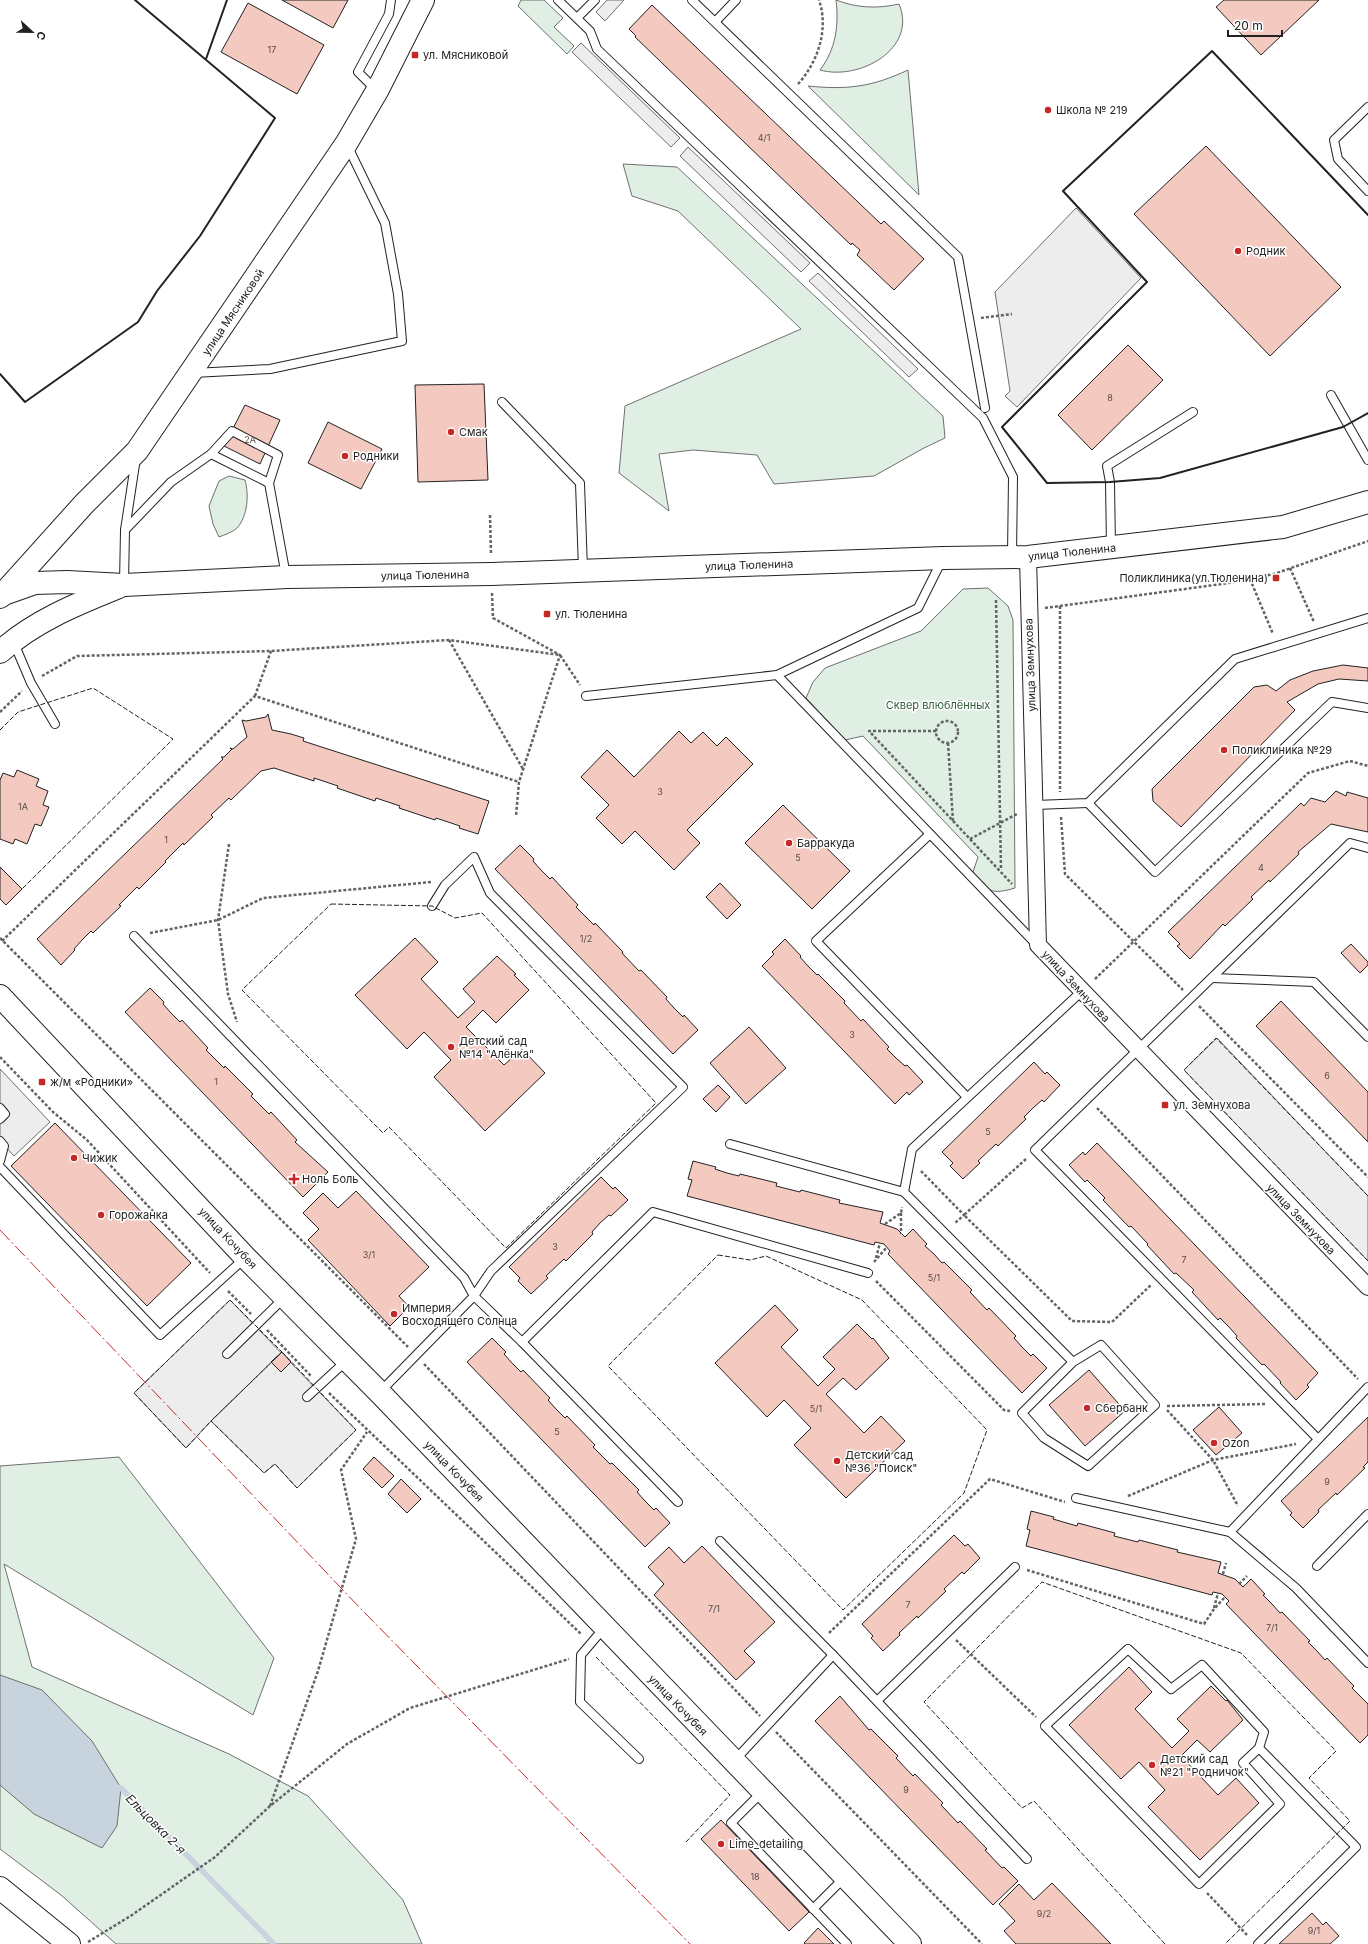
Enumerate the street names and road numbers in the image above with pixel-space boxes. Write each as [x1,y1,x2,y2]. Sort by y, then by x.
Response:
street label: улица Мясниковой [199,266,267,358]
street label: улица Тюленина [1027,540,1117,564]
street label: улица Тюленина [705,556,793,574]
street label: улица Тюленина [381,567,469,583]
street label: улица Земнухова [1021,618,1039,712]
street label: улица Земнухова [1039,947,1113,1025]
street label: улица Земнухова [1264,1181,1338,1257]
street label: улица Кочубея [196,1204,260,1272]
street label: улица Кочубея [421,1438,487,1504]
street label: улица Кочубея [645,1672,711,1738]

